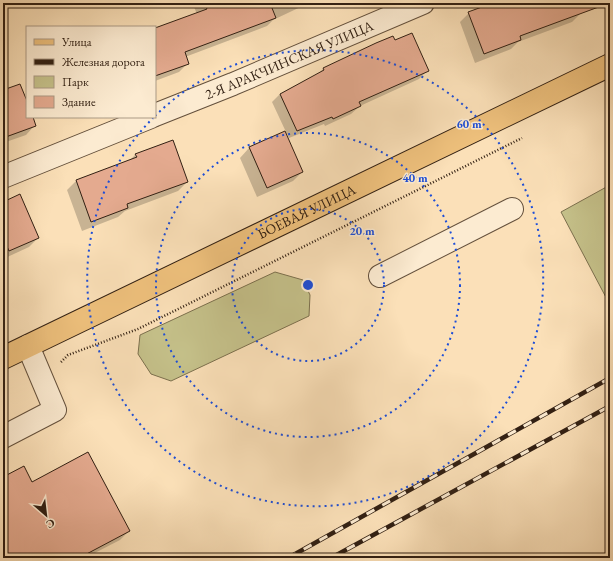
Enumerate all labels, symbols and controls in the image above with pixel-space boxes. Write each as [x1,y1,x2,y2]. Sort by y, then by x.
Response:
street label: 2-Я АРАКЧИНСКАЯ УЛИЦА [202,16,376,103]
legend [26,26,156,118]
text: Улица [61,34,92,50]
text: Железная дорога [61,54,145,70]
text: Парк [62,74,89,90]
text: Здание [62,94,96,110]
text: 60 m [456,116,482,132]
text: 40 m [402,170,428,186]
street label: БОЕВАЯ УЛИЦА [254,180,359,243]
text: 20 m [349,223,375,239]
centre of rings [301,278,315,292]
north arrow [26,495,66,535]
text: С [44,516,57,532]

